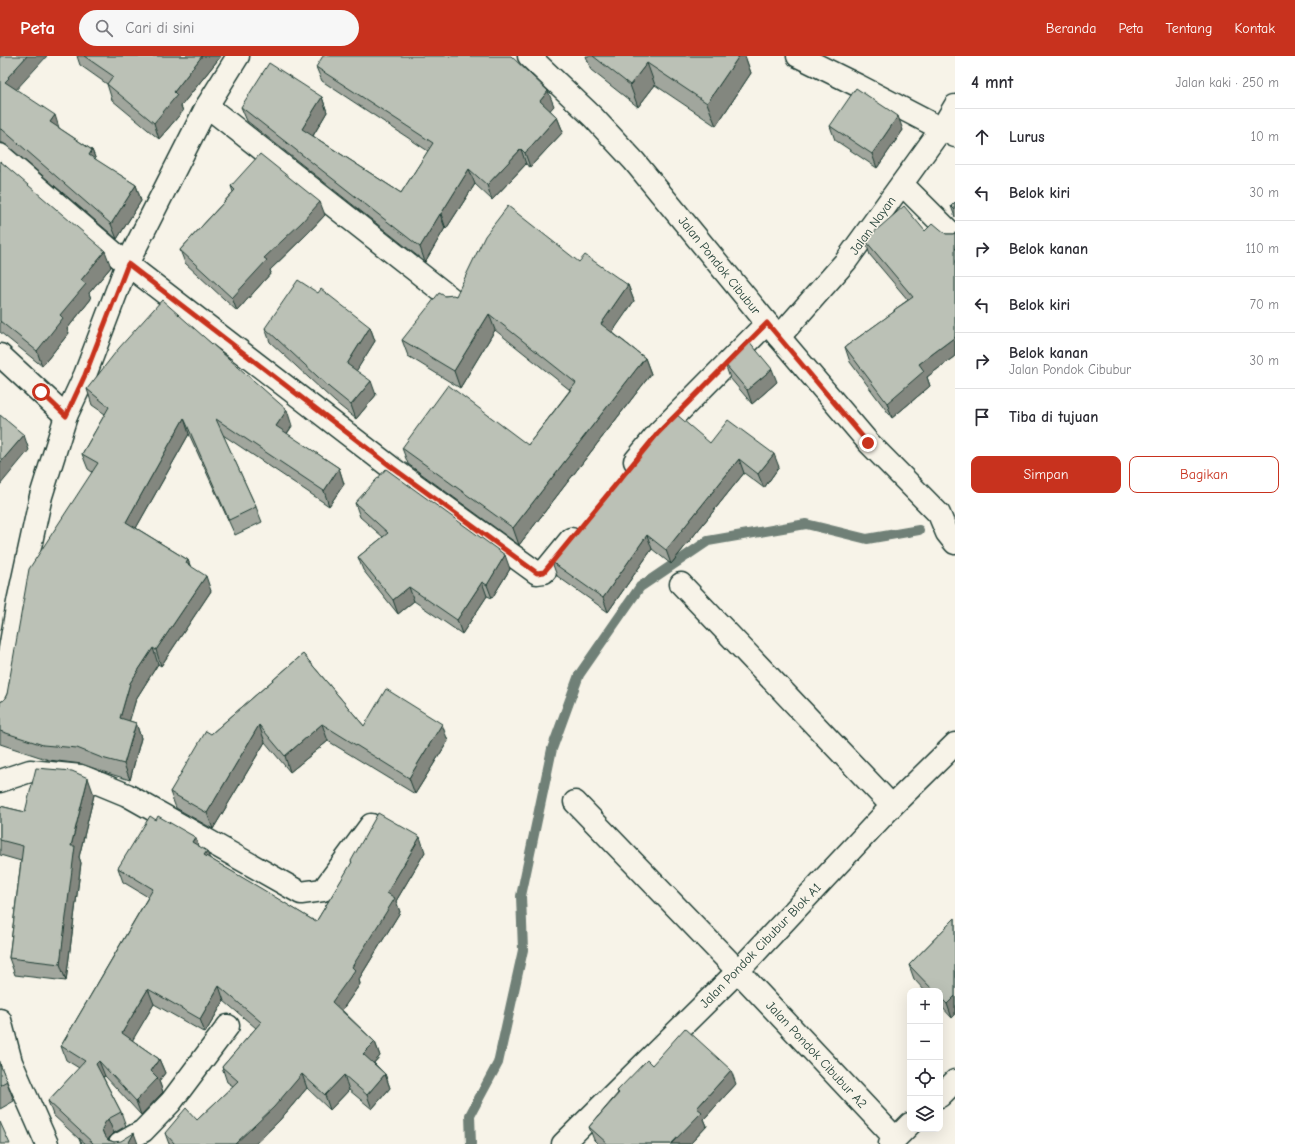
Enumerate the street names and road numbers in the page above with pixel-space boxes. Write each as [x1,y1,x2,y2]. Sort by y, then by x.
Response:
street label: Jalan Nayan [846,193,899,257]
street label: Jalan Pondok Cibubur [675,213,764,318]
street label: Jalan Pondok Cibubur Blok A1 [697,880,824,1011]
street label: Jalan Pondok Cibubur A2 [763,998,870,1111]

